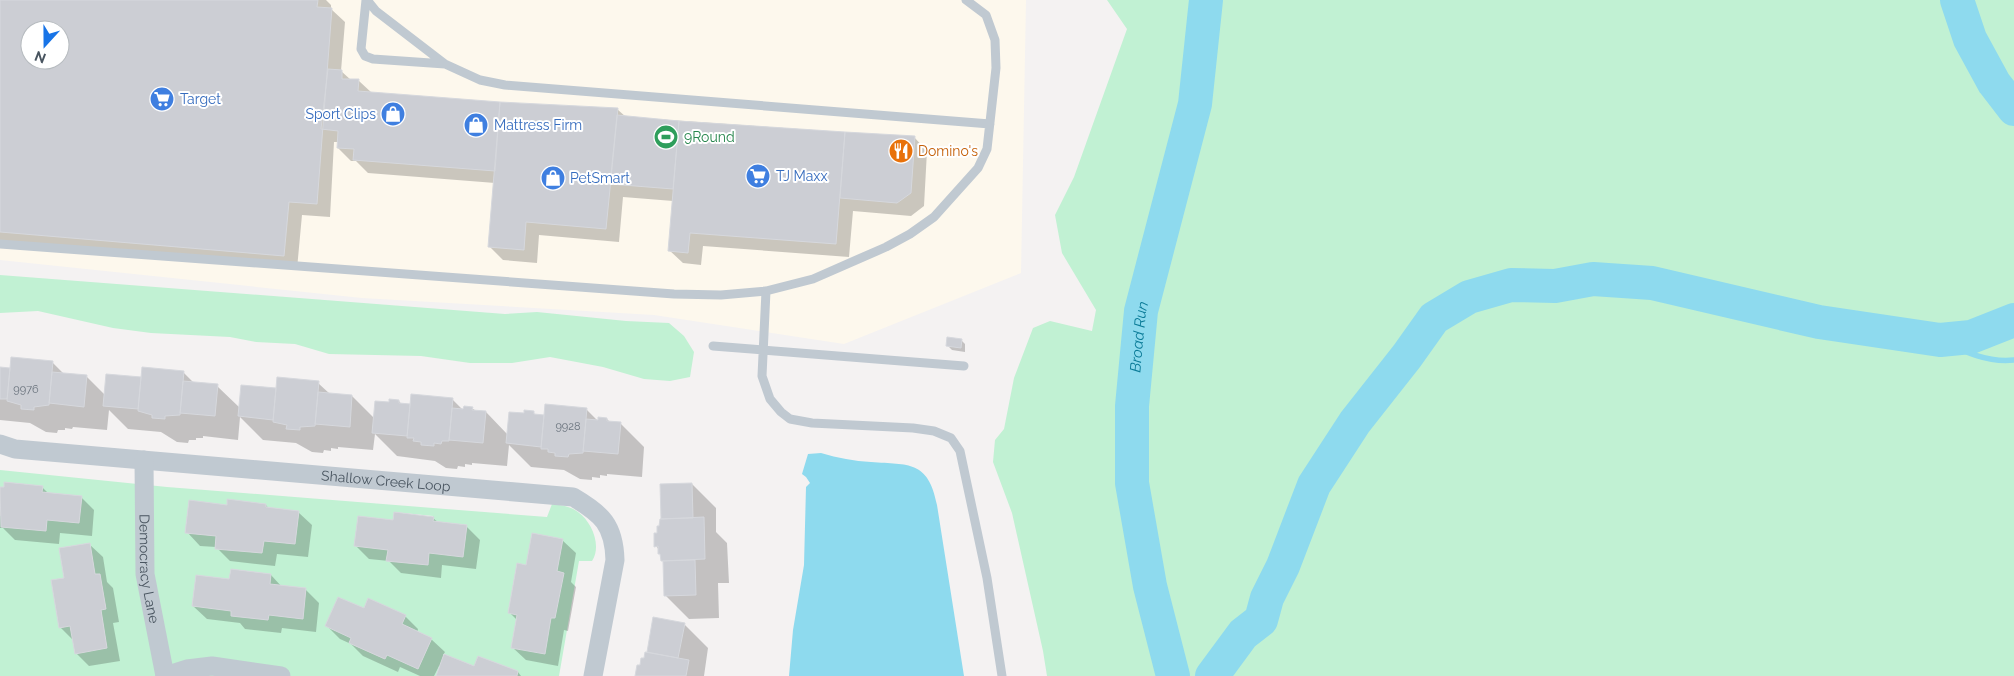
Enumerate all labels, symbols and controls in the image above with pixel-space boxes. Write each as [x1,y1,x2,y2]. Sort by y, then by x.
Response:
north arrow [20,20,70,70]
text: N [32,48,48,67]
supermarket icon: Target [149,86,175,112]
place label: Target [180,91,221,107]
shop icon: Sport Clips [380,101,406,127]
place label: Sport Clips [305,106,376,122]
shop icon: Mattress Firm [463,112,489,138]
place label: Mattress Firm [494,117,582,133]
sports icon: 9Round [653,124,679,150]
place label: 9Round [684,129,735,145]
restaurant icon: Domino's [888,138,914,164]
place label: Domino's [918,143,978,159]
supermarket icon: TJ Maxx [745,163,771,189]
shop icon: PetSmart [540,165,566,191]
place label: TJ Maxx [776,168,827,184]
place label: PetSmart [570,170,630,186]
water label: Broad Run [1126,299,1152,373]
house number: 9976 [13,383,39,396]
house number: 9928 [555,420,581,433]
street label: Shallow Creek Loop [321,467,451,494]
street label: Democracy Lane [136,514,162,625]

